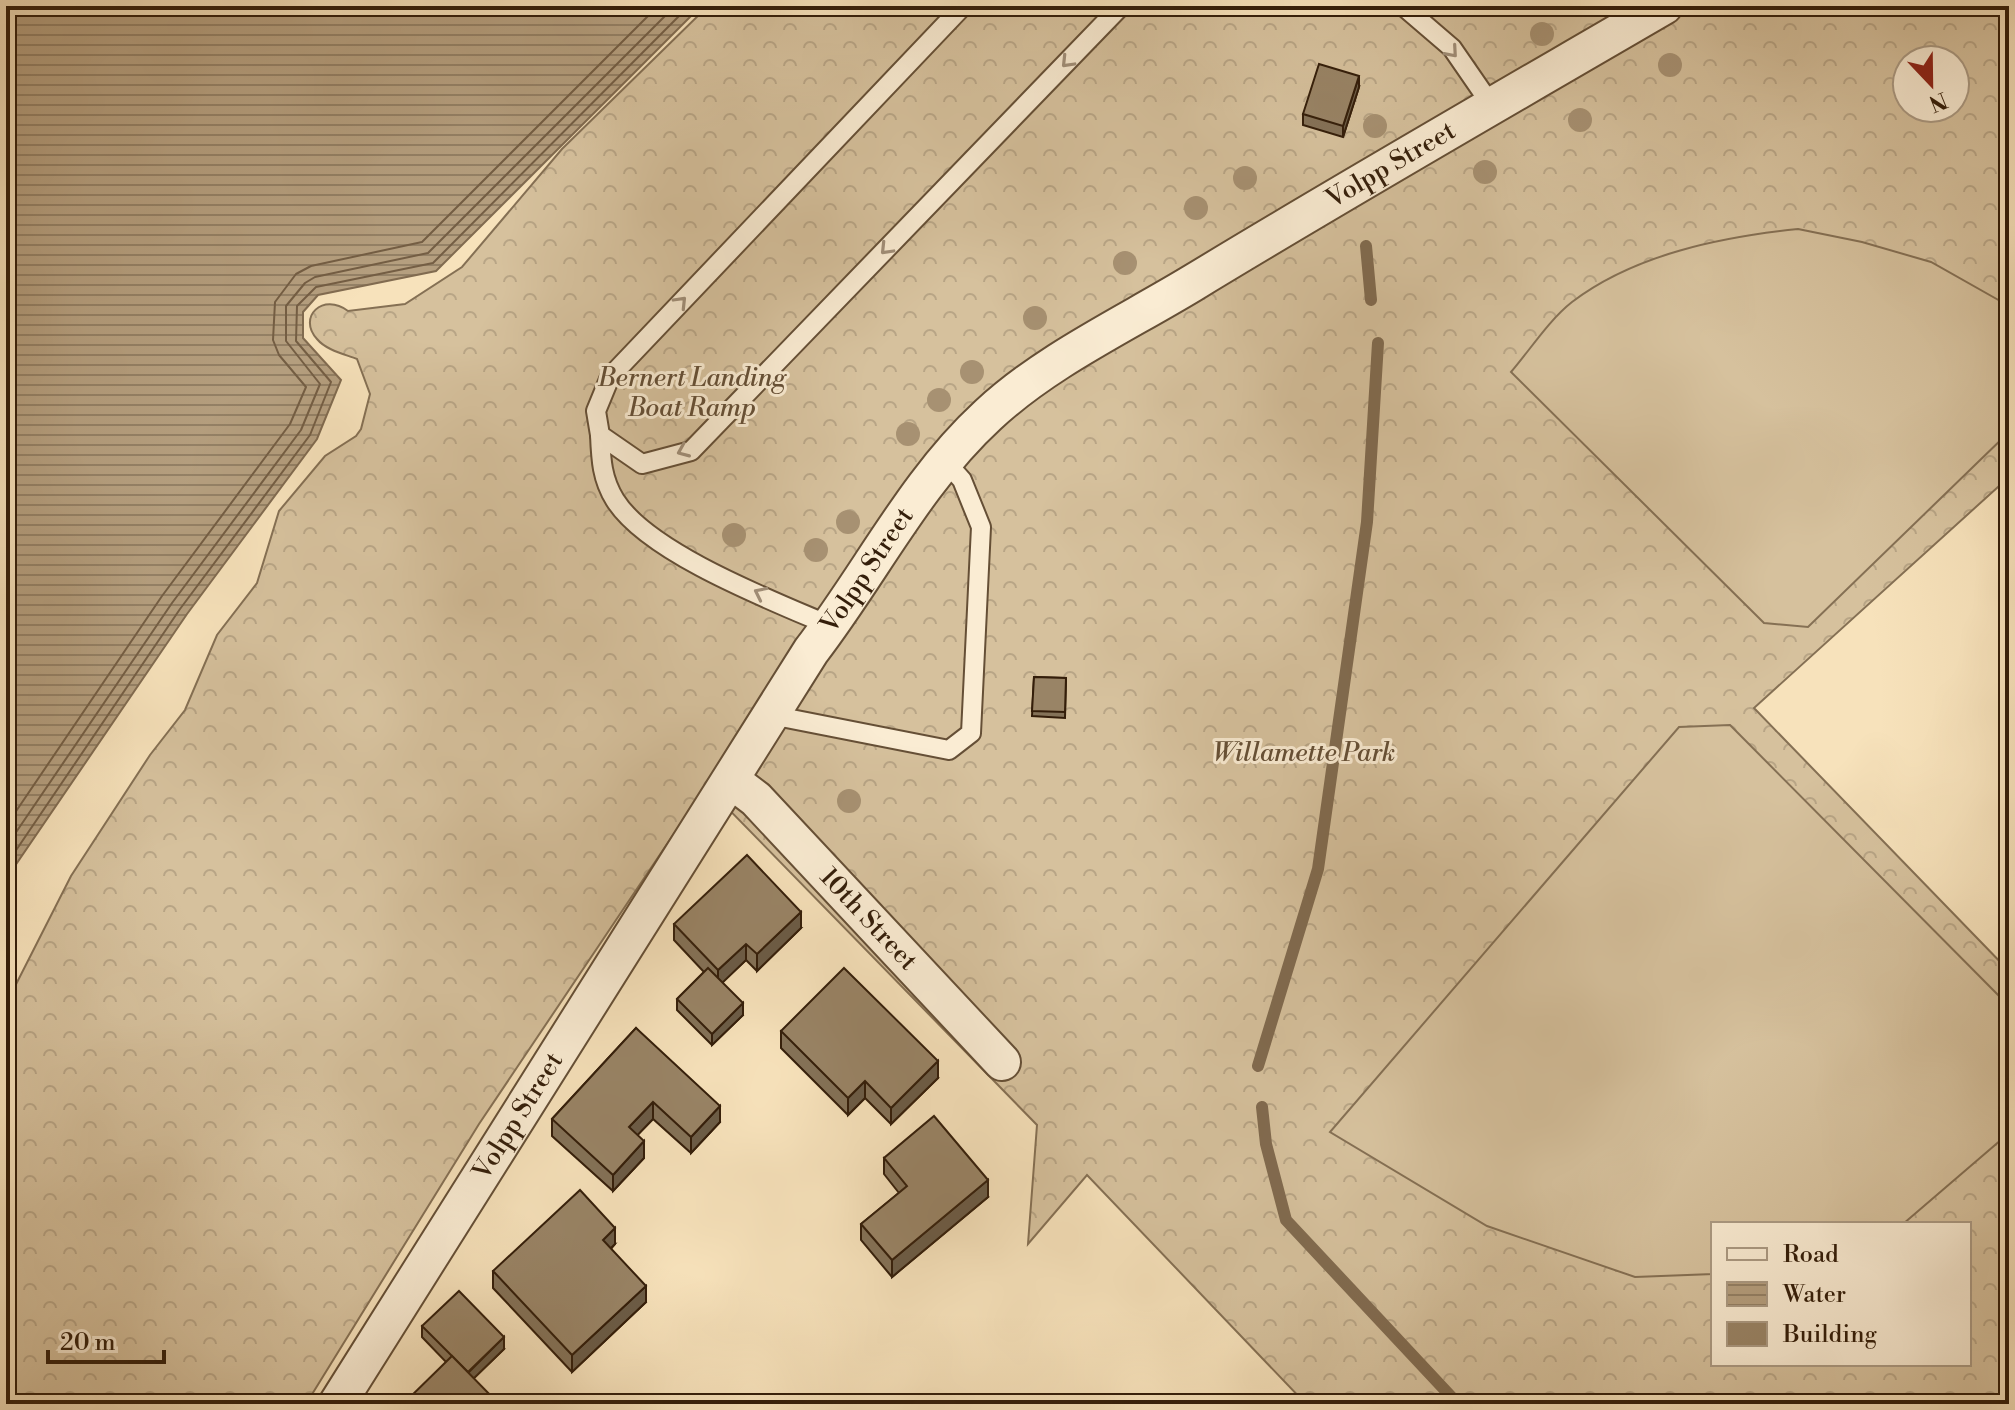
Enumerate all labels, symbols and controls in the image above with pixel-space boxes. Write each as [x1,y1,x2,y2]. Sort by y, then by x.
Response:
one-way arrow [1443,42,1457,57]
north arrow [1891,44,1971,124]
one-way arrow [1062,53,1076,67]
text: N [1924,85,1951,117]
street label: Volpp Street [1319,115,1461,216]
one-way arrow [881,240,896,254]
one-way arrow [672,297,687,311]
park label: Bernert Landing Boat Ramp [597,362,788,424]
one-way arrow [677,442,692,458]
street label: Volpp Street [813,501,921,640]
one-way arrow [753,587,768,603]
park label: Willamette Park [1213,737,1395,769]
street label: 10th Street [813,861,924,977]
street label: Volpp Street [466,1047,570,1187]
legend [1711,1222,1971,1366]
text: Road [1783,1240,1839,1270]
text: Water [1782,1280,1846,1310]
scale bar [48,1314,164,1364]
text: Building [1782,1320,1877,1350]
text: 20 m [60,1328,116,1358]

